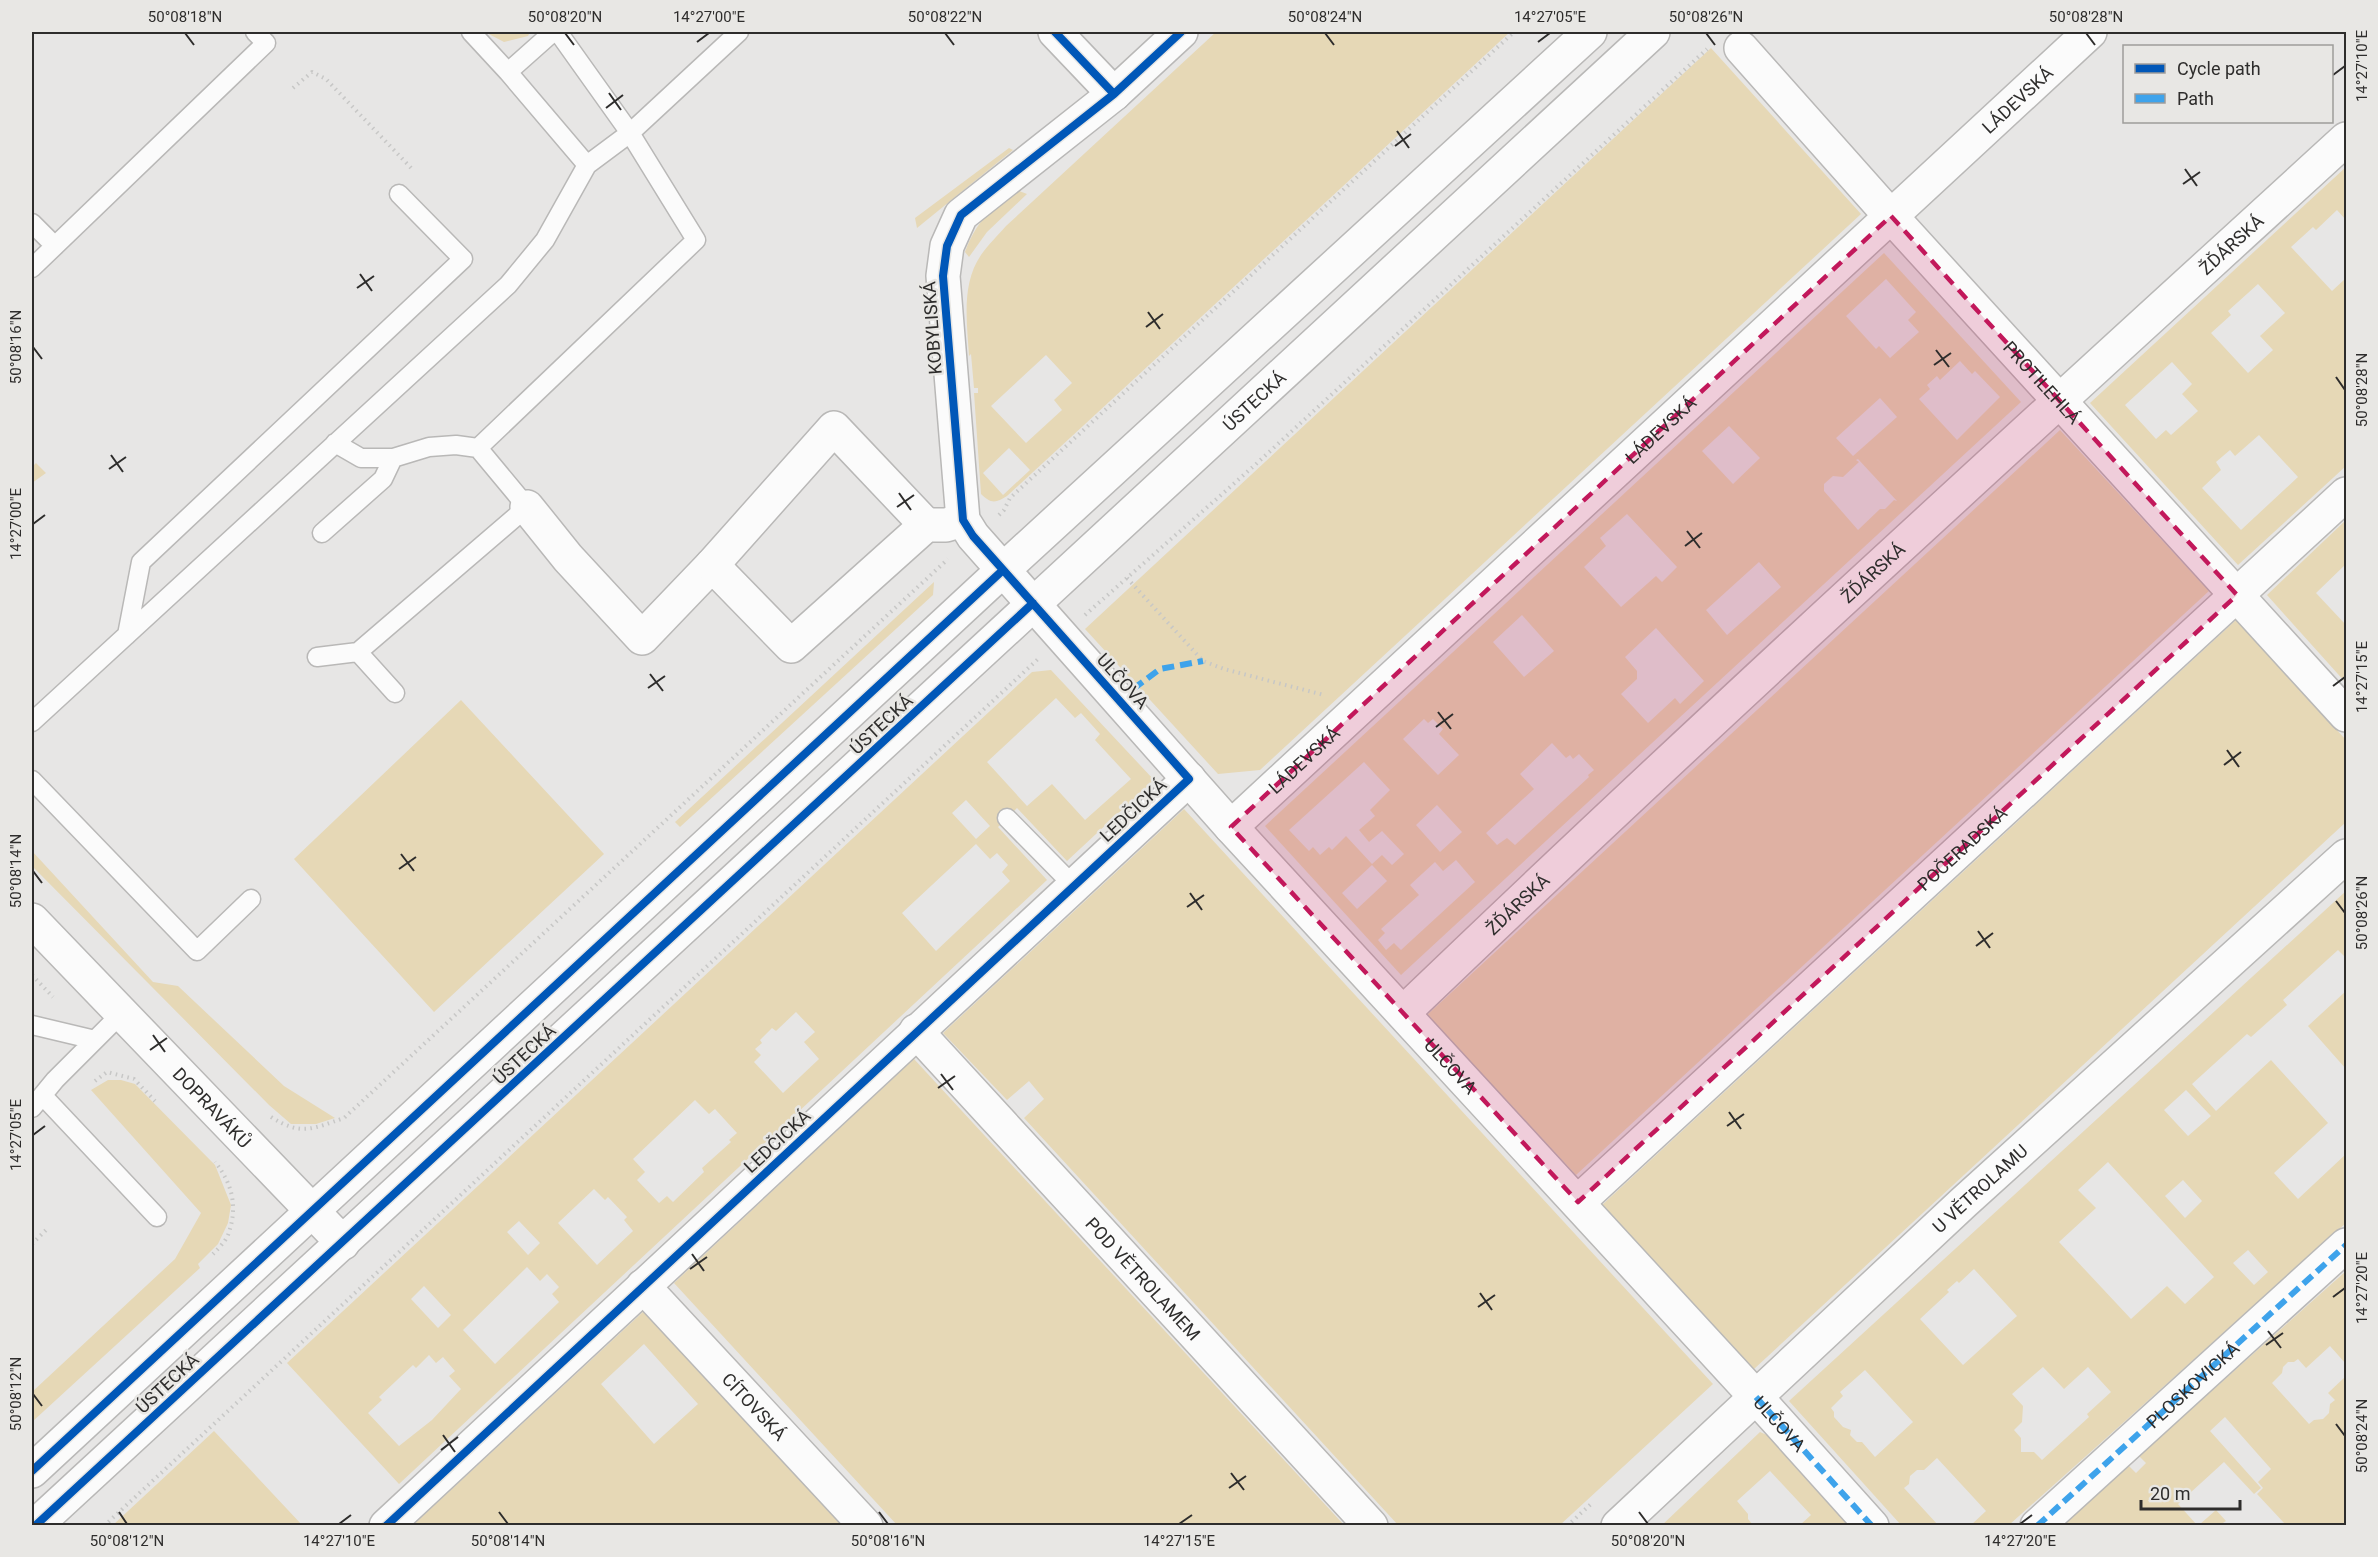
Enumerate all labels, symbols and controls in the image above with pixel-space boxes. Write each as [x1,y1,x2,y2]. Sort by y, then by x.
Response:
text: 50°08'18"N [148,8,222,26]
text: 50°08'20"N [528,8,602,26]
text: 14°27'00"E [673,8,746,26]
text: 50°08'22"N [908,8,982,26]
text: 50°08'24"N [1288,8,1362,26]
text: 14°27'05"E [1514,8,1587,26]
text: 50°08'26"N [1669,8,1743,26]
text: 50°08'28"N [2049,8,2123,26]
text: 14°27'10"E [2353,29,2371,102]
legend [2123,45,2333,123]
text: Cycle path [2177,58,2261,79]
street label: LÁDEVSKÁ [1977,61,2057,137]
text: Path [2177,88,2214,109]
street label: ŽĎÁRSKÁ [2195,209,2267,278]
street label: KOBYLISKÁ [918,280,946,375]
text: 50°08'16"N [7,310,25,384]
street label: PROTILEHLÁ [1999,336,2086,428]
text: 50°08'28"N [2353,353,2371,427]
street label: ÚSTECKÁ [1218,366,1290,435]
street label: LÁDEVSKÁ [1621,392,1700,468]
text: 14°27'00"E [7,487,25,560]
street label: ŽĎÁRSKÁ [1836,538,1909,607]
text: 14°27'15"E [2353,640,2371,713]
street label: ULČOVA [1093,649,1153,713]
street label: ÚSTECKÁ [845,690,917,758]
street label: LÁDEVSKÁ [1264,722,1344,798]
street label: LEDČICKÁ [1095,774,1171,846]
street label: POČERADSKÁ [1913,802,2011,895]
text: 50°08'14"N [7,834,25,908]
street label: ŽĎÁRSKÁ [1481,869,1553,939]
text: 50°08'26"N [2353,876,2371,950]
street label: ÚSTECKÁ [488,1020,560,1088]
street label: ULČOVA [1421,1034,1482,1098]
street label: DOPRAVÁKŮ [169,1063,256,1152]
text: 14°27'05"E [7,1098,25,1171]
street label: LEDČICKÁ [739,1105,815,1177]
street label: U VĚTROLAMU [1928,1139,2032,1237]
street label: POD VĚTROLAMEM [1082,1213,1205,1344]
text: 14°27'20"E [2353,1251,2371,1324]
street label: PLOSKOVICKÁ [2142,1337,2243,1432]
street label: ÚSTECKÁ [131,1349,203,1417]
text: 50°08'12"N [7,1357,25,1431]
street label: CÍTOVSKÁ [718,1368,791,1444]
street label: ULČOVA [1750,1392,1810,1456]
text: 50°08'24"N [2353,1399,2371,1473]
scale bar [2141,1473,2240,1511]
text: 20 m [2150,1483,2190,1504]
text: 50°08'12"N [90,1532,164,1550]
text: 14°27'10"E [303,1532,376,1550]
text: 50°08'14"N [471,1532,545,1550]
text: 50°08'16"N [851,1532,925,1550]
text: 14°27'15"E [1143,1532,1216,1550]
text: 50°08'20"N [1611,1532,1685,1550]
text: 14°27'20"E [1984,1532,2057,1550]

